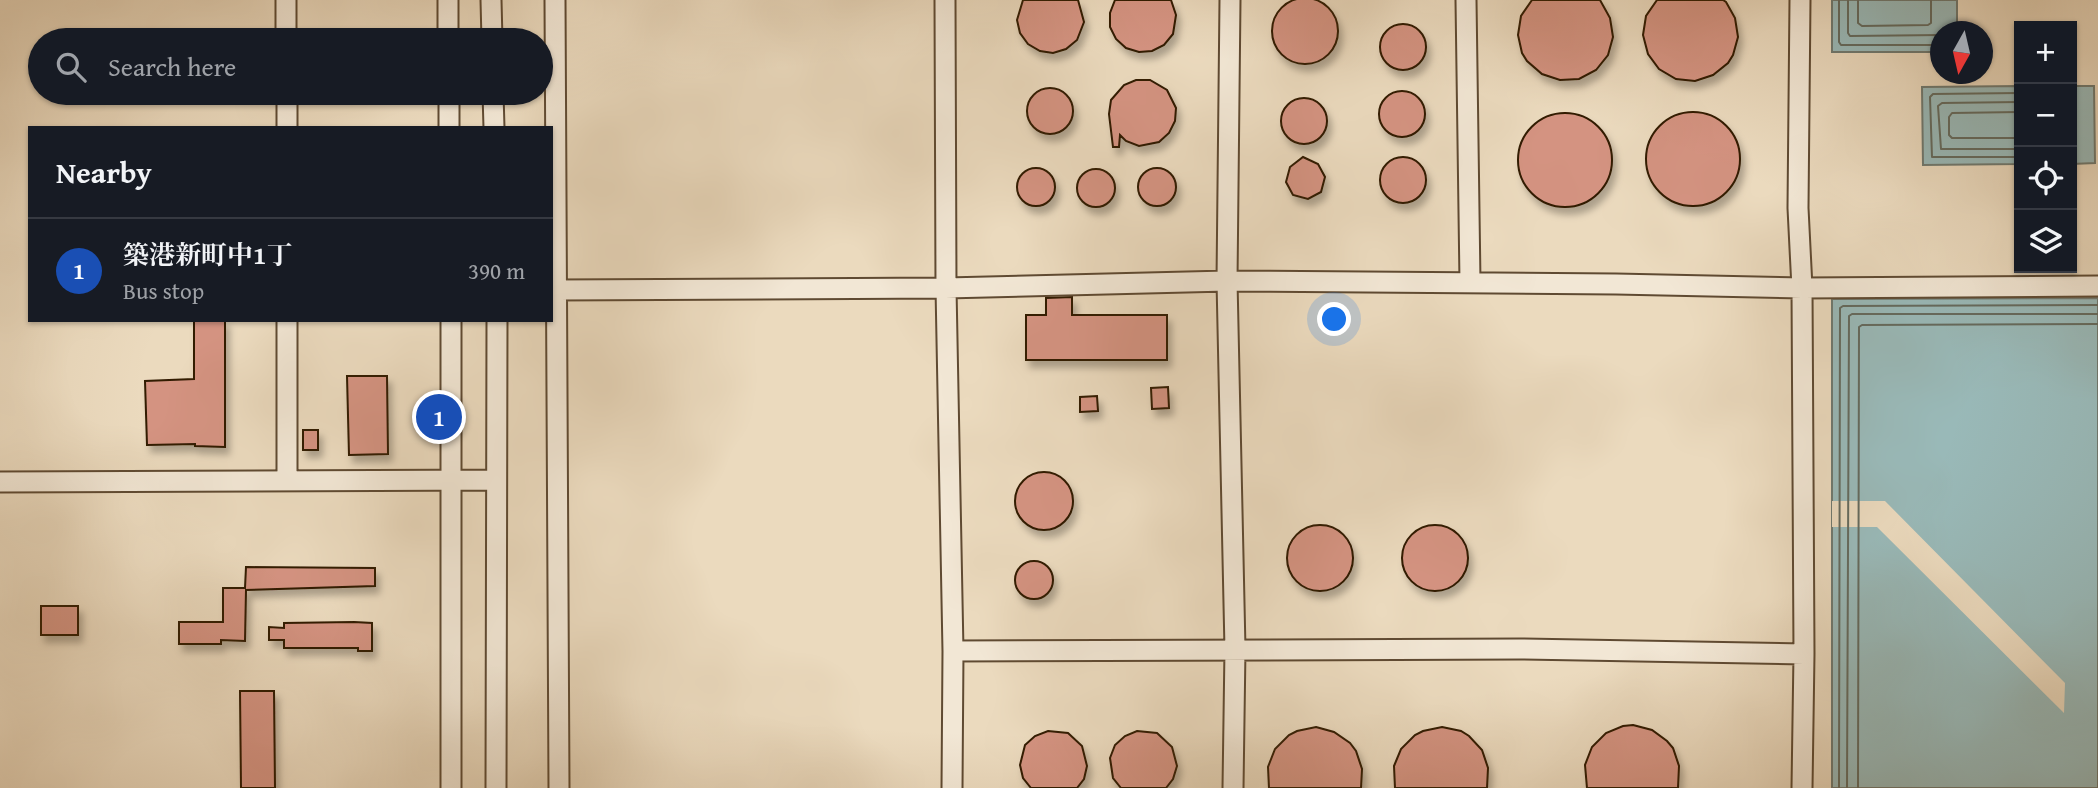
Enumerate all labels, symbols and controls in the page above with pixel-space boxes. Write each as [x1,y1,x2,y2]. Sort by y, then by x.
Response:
north arrow [1930,21,1993,84]
map controls [2014,21,2077,273]
button: + [2014,21,2077,84]
search box [28,28,553,105]
text: Search here [108,47,236,86]
icon: search [52,48,90,86]
button: − [2014,84,2077,147]
button: locate [2014,147,2077,210]
text: Nearby [56,150,152,194]
button: layers [2014,210,2077,273]
text: 築港新町中1丁 [123,235,292,274]
text: 1 [73,254,85,287]
text: 390 m [468,254,525,287]
text: Bus stop [123,274,204,307]
your location [1317,302,1351,336]
pin: 1 [416,391,462,443]

